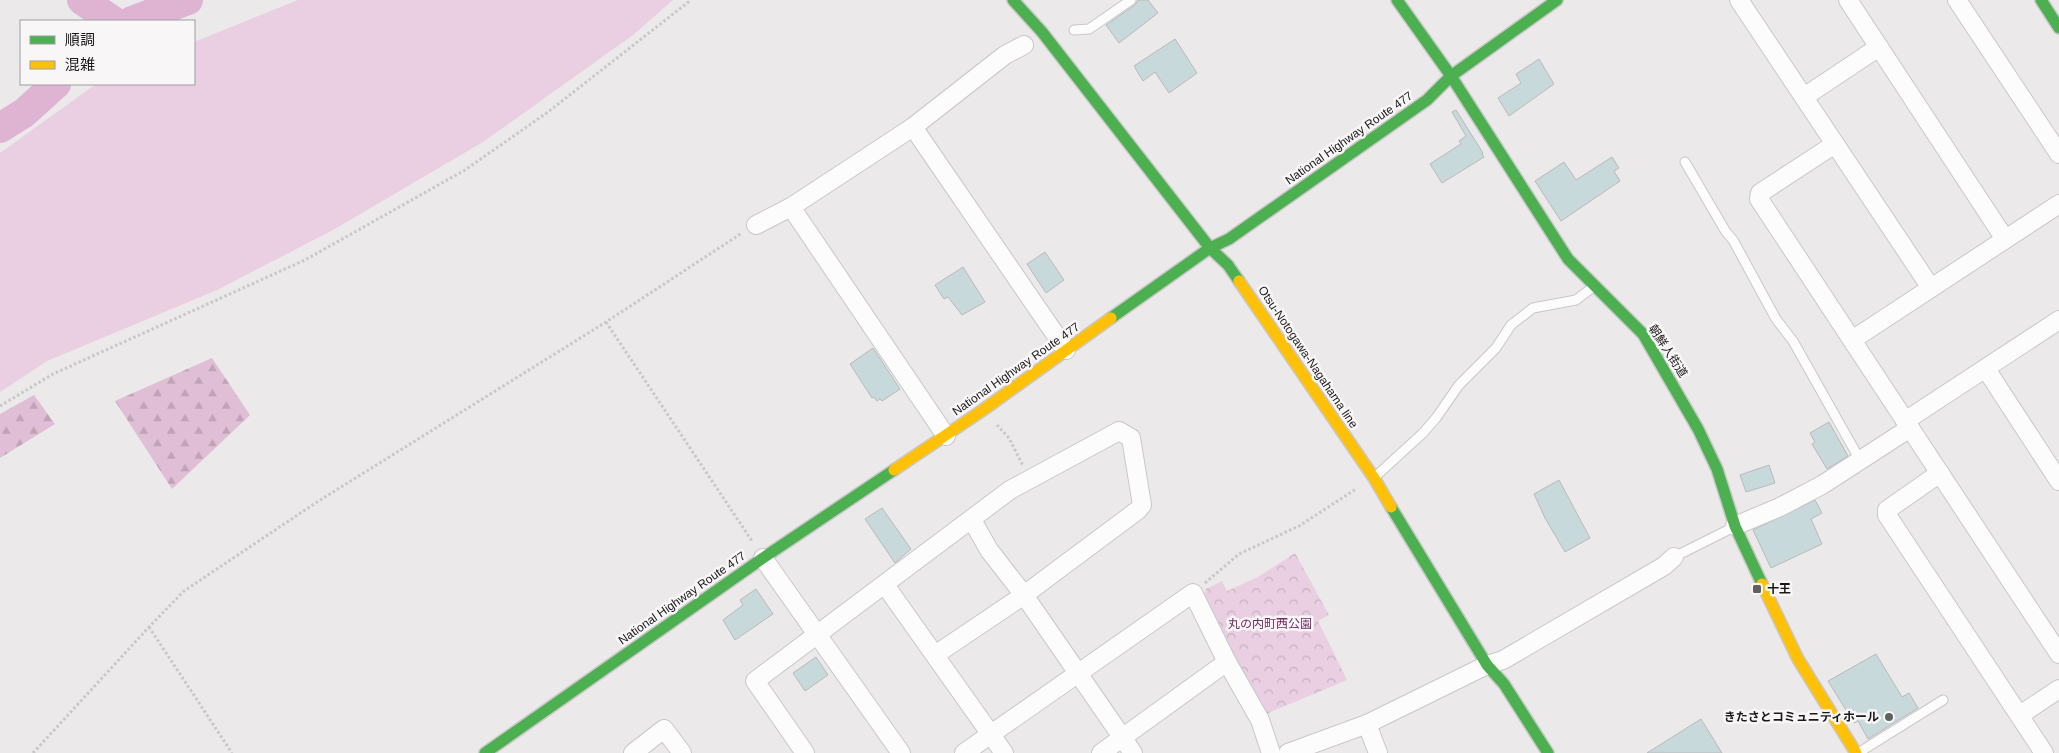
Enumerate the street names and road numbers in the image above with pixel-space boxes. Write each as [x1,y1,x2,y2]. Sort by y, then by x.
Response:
street label: National Highway Route 477 [1283,88,1416,187]
street label: Otsu-Notogawa-Nagahama line [1255,283,1361,431]
street label: National Highway Route 477 [950,319,1083,418]
street label: 朝鮮人街道 [1646,322,1690,380]
street label: National Highway Route 477 [616,548,749,647]

